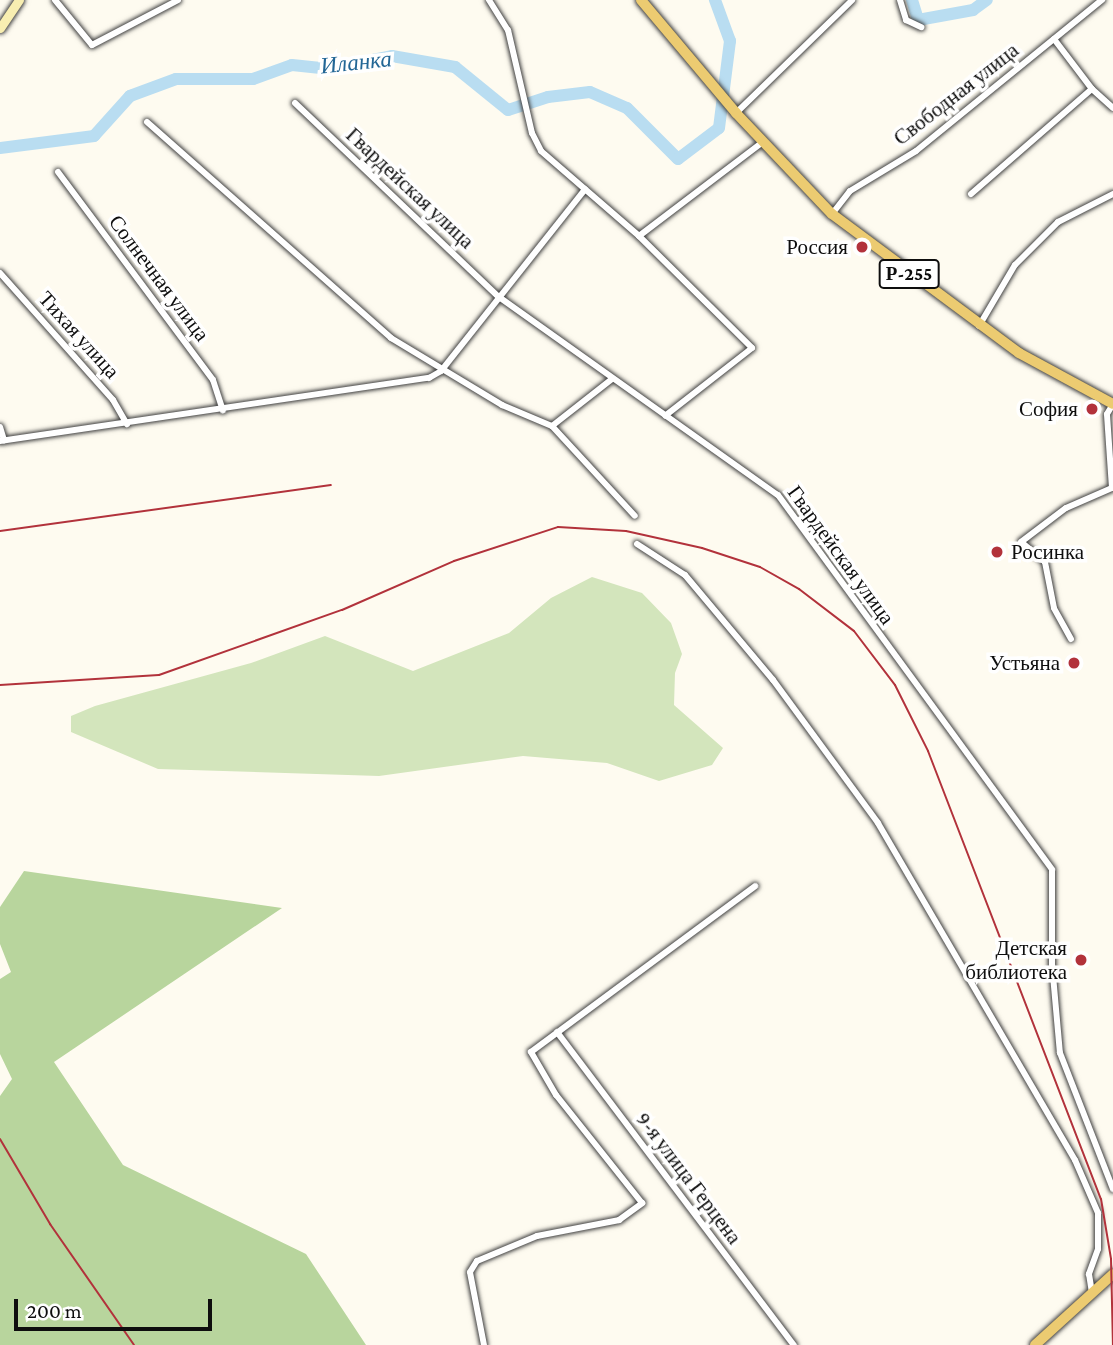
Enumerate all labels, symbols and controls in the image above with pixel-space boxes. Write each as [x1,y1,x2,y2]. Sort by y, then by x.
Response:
street label: Свободная улица [889,37,1023,151]
water label: Иланка [319,45,393,79]
street label: Гвардейская улица [341,122,479,254]
street label: Солнечная улица [103,210,215,346]
place label: Россия [786,234,848,260]
marker: Россия [854,239,870,255]
road number: Р-255 [878,258,940,290]
street label: Тихая улица [33,286,125,384]
place label: София [1019,396,1078,422]
marker: София [1084,401,1100,417]
street label: Гвардейская улица [782,481,900,629]
place label: Росинка [1011,539,1084,565]
marker: Росинка [989,544,1005,560]
place label: Устьяна [989,650,1060,676]
marker: Устьяна [1066,655,1082,671]
place label: Детская библиотека [965,935,1067,985]
marker: Детская библиотека [1073,952,1089,968]
street label: 9-я улица Герцена [631,1107,747,1249]
scale bar [18,1286,215,1330]
text: 200 m [27,1299,82,1323]

